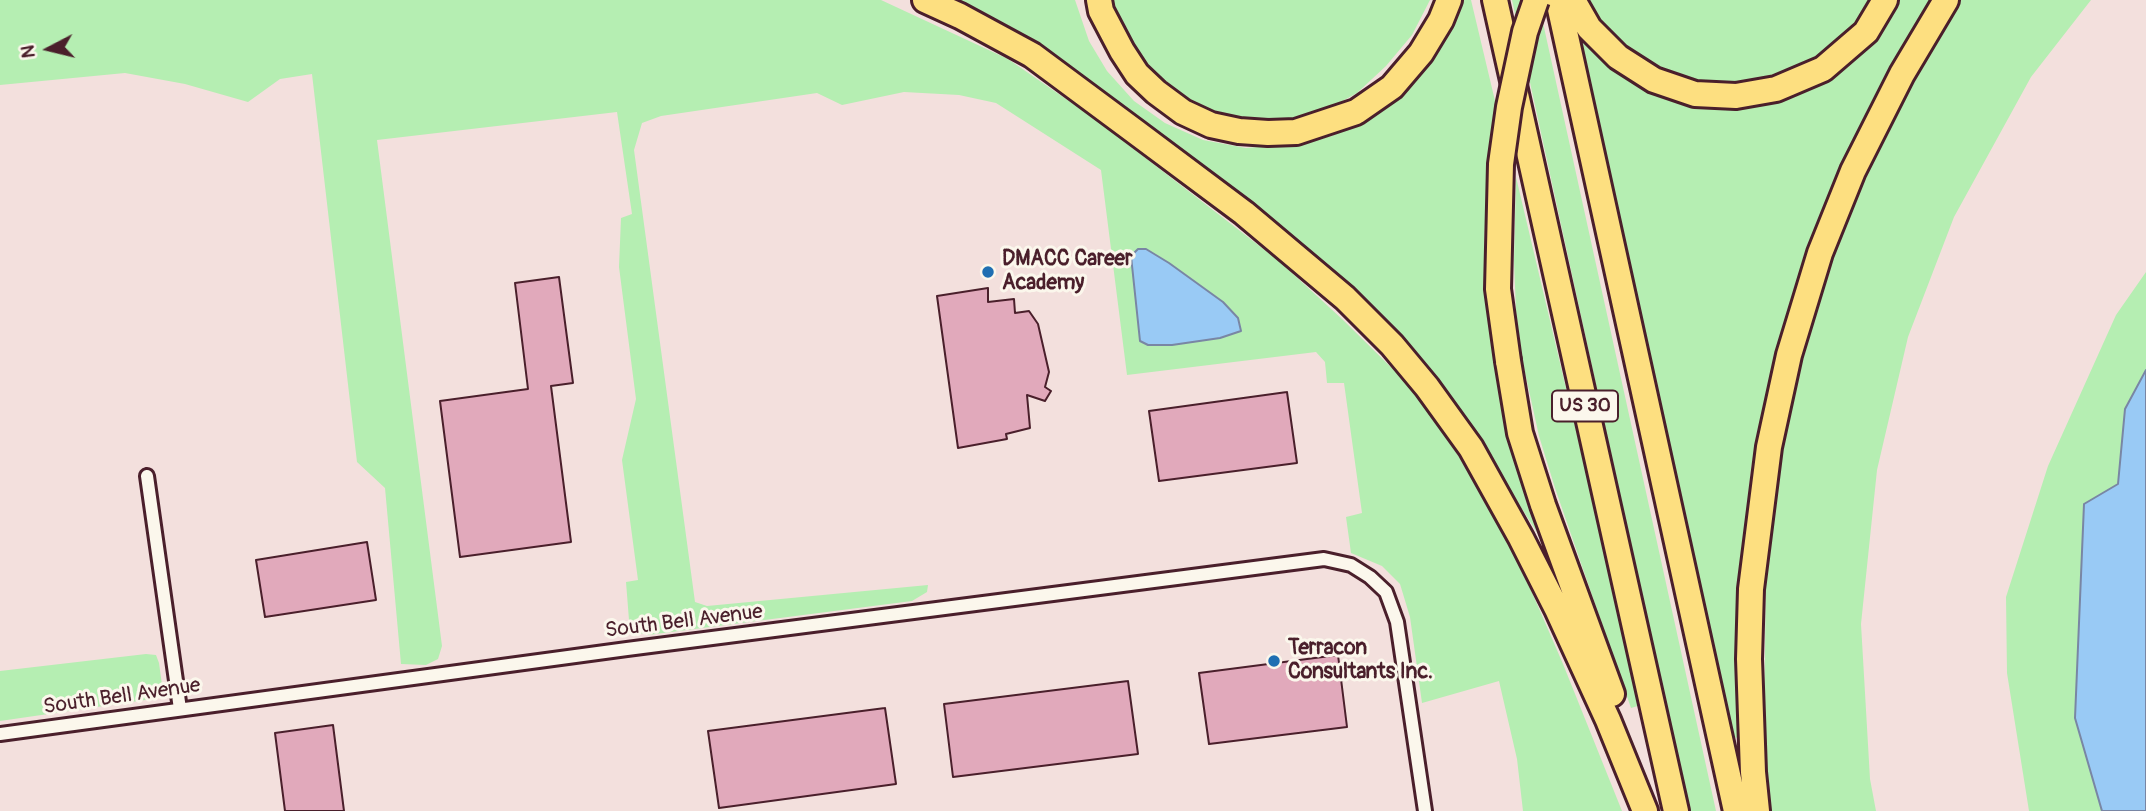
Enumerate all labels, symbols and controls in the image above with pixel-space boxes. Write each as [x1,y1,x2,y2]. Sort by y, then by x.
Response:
north arrow [14,14,84,84]
text: N [15,44,41,59]
place label: DMACC Career Academy [1002,247,1132,297]
marker: DMACC Career Academy [980,264,996,280]
road number: US 30 [1552,390,1618,422]
street label: South Bell Avenue [604,600,764,644]
place label: Terracon Consultants Inc. [1288,636,1433,686]
marker: Terracon Consultants Inc. [1266,653,1282,669]
street label: South Bell Avenue [42,674,202,720]

